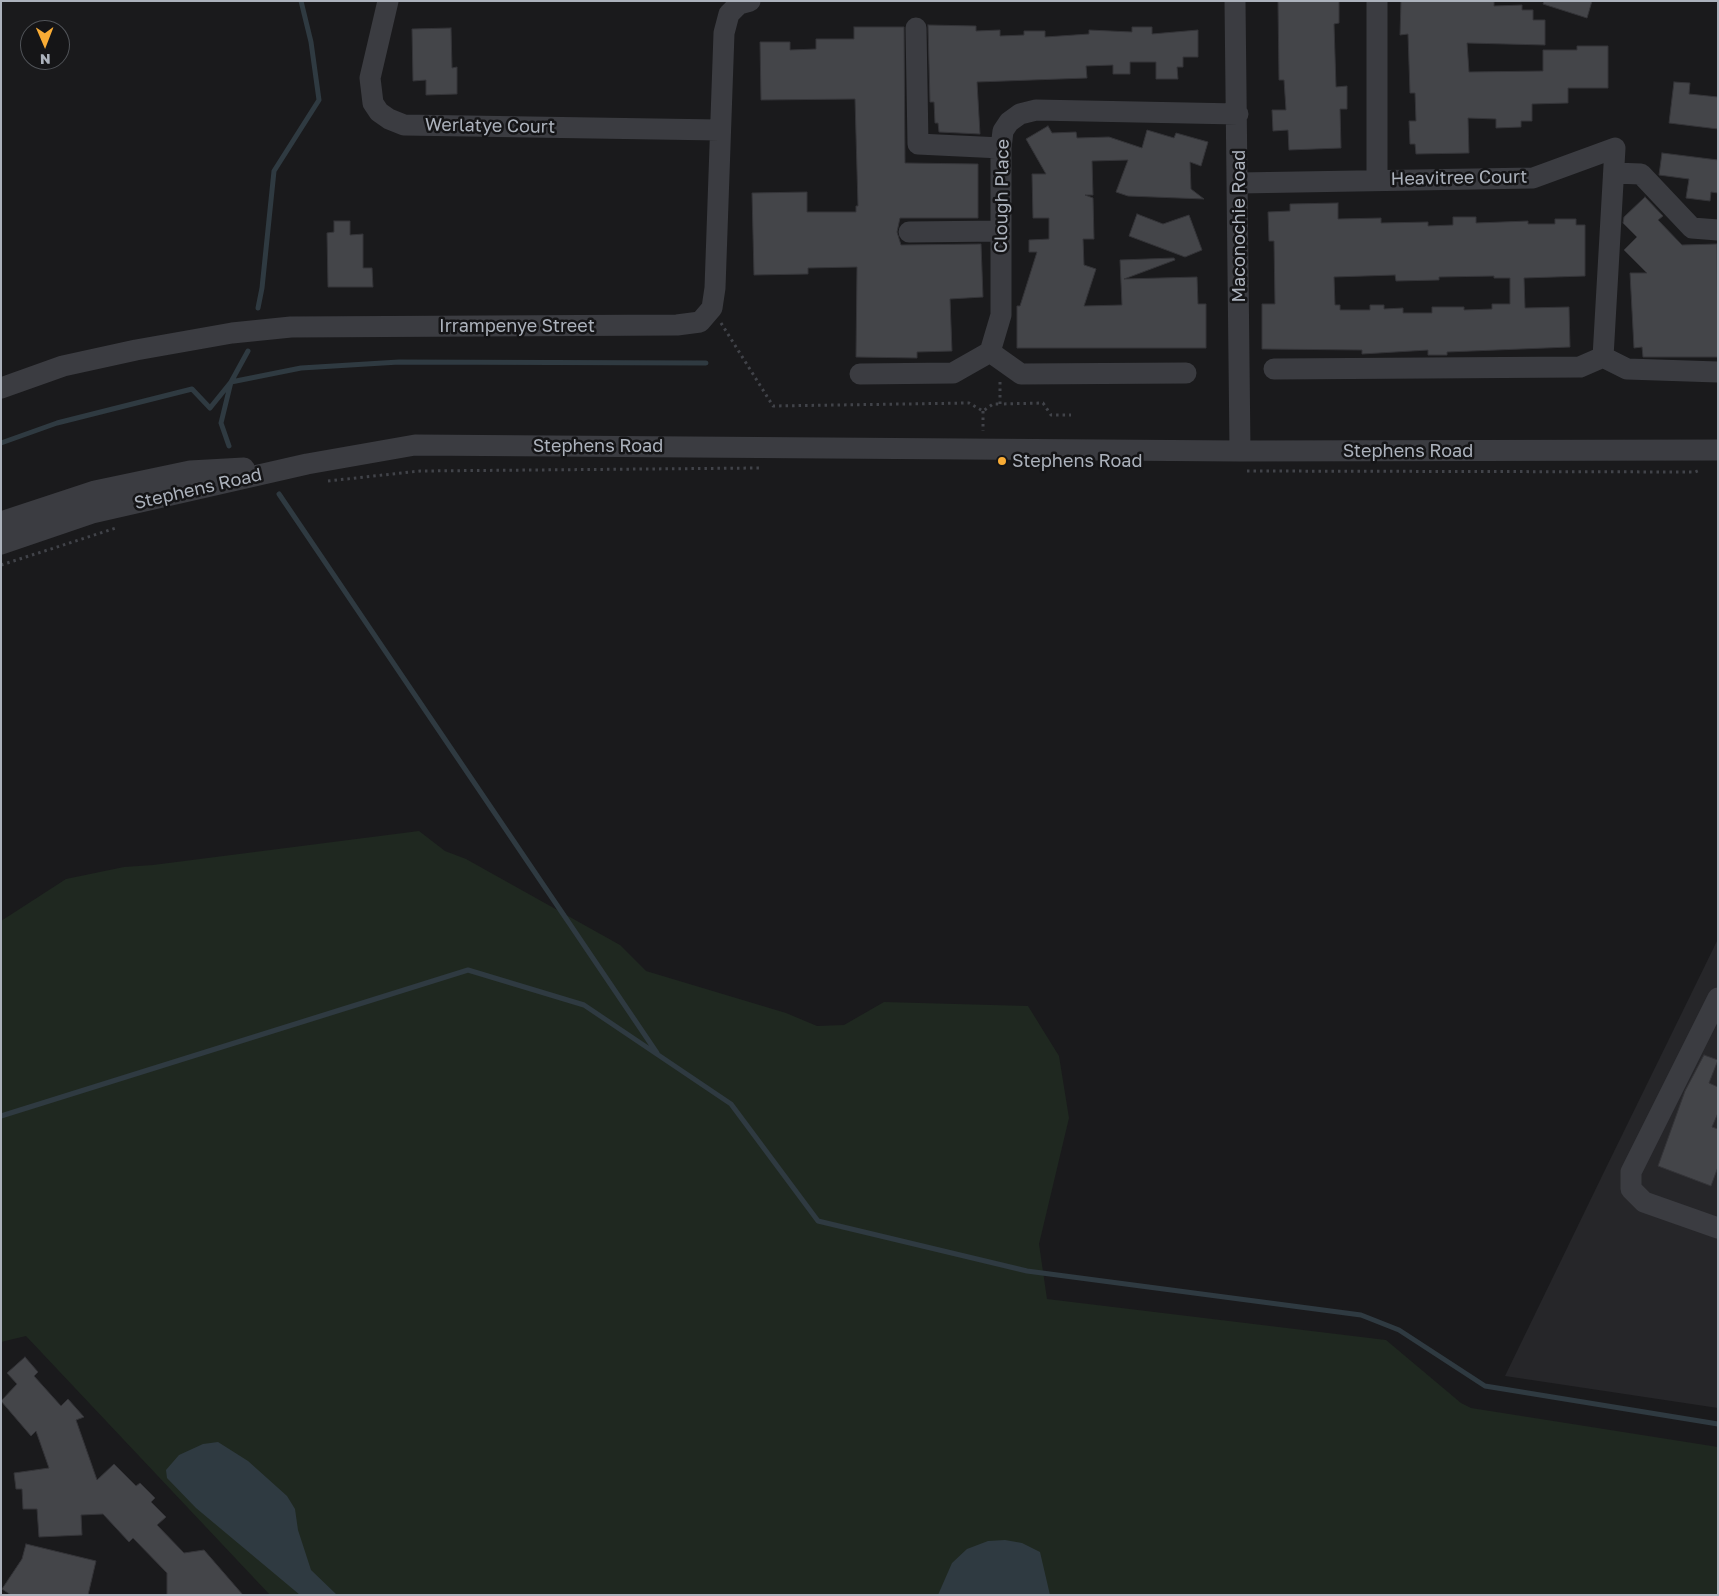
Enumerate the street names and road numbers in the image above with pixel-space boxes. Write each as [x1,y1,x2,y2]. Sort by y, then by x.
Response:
street label: Werlatye Court [425,114,555,138]
street label: Clough Place [990,139,1014,253]
street label: Maconochie Road [1228,150,1250,302]
street label: Heavitree Court [1390,166,1528,190]
street label: Irrampenye Street [439,315,595,337]
street label: Stephens Road [533,435,663,457]
street label: Stephens Road [1343,440,1473,462]
street label: Stephens Road [132,464,264,514]

